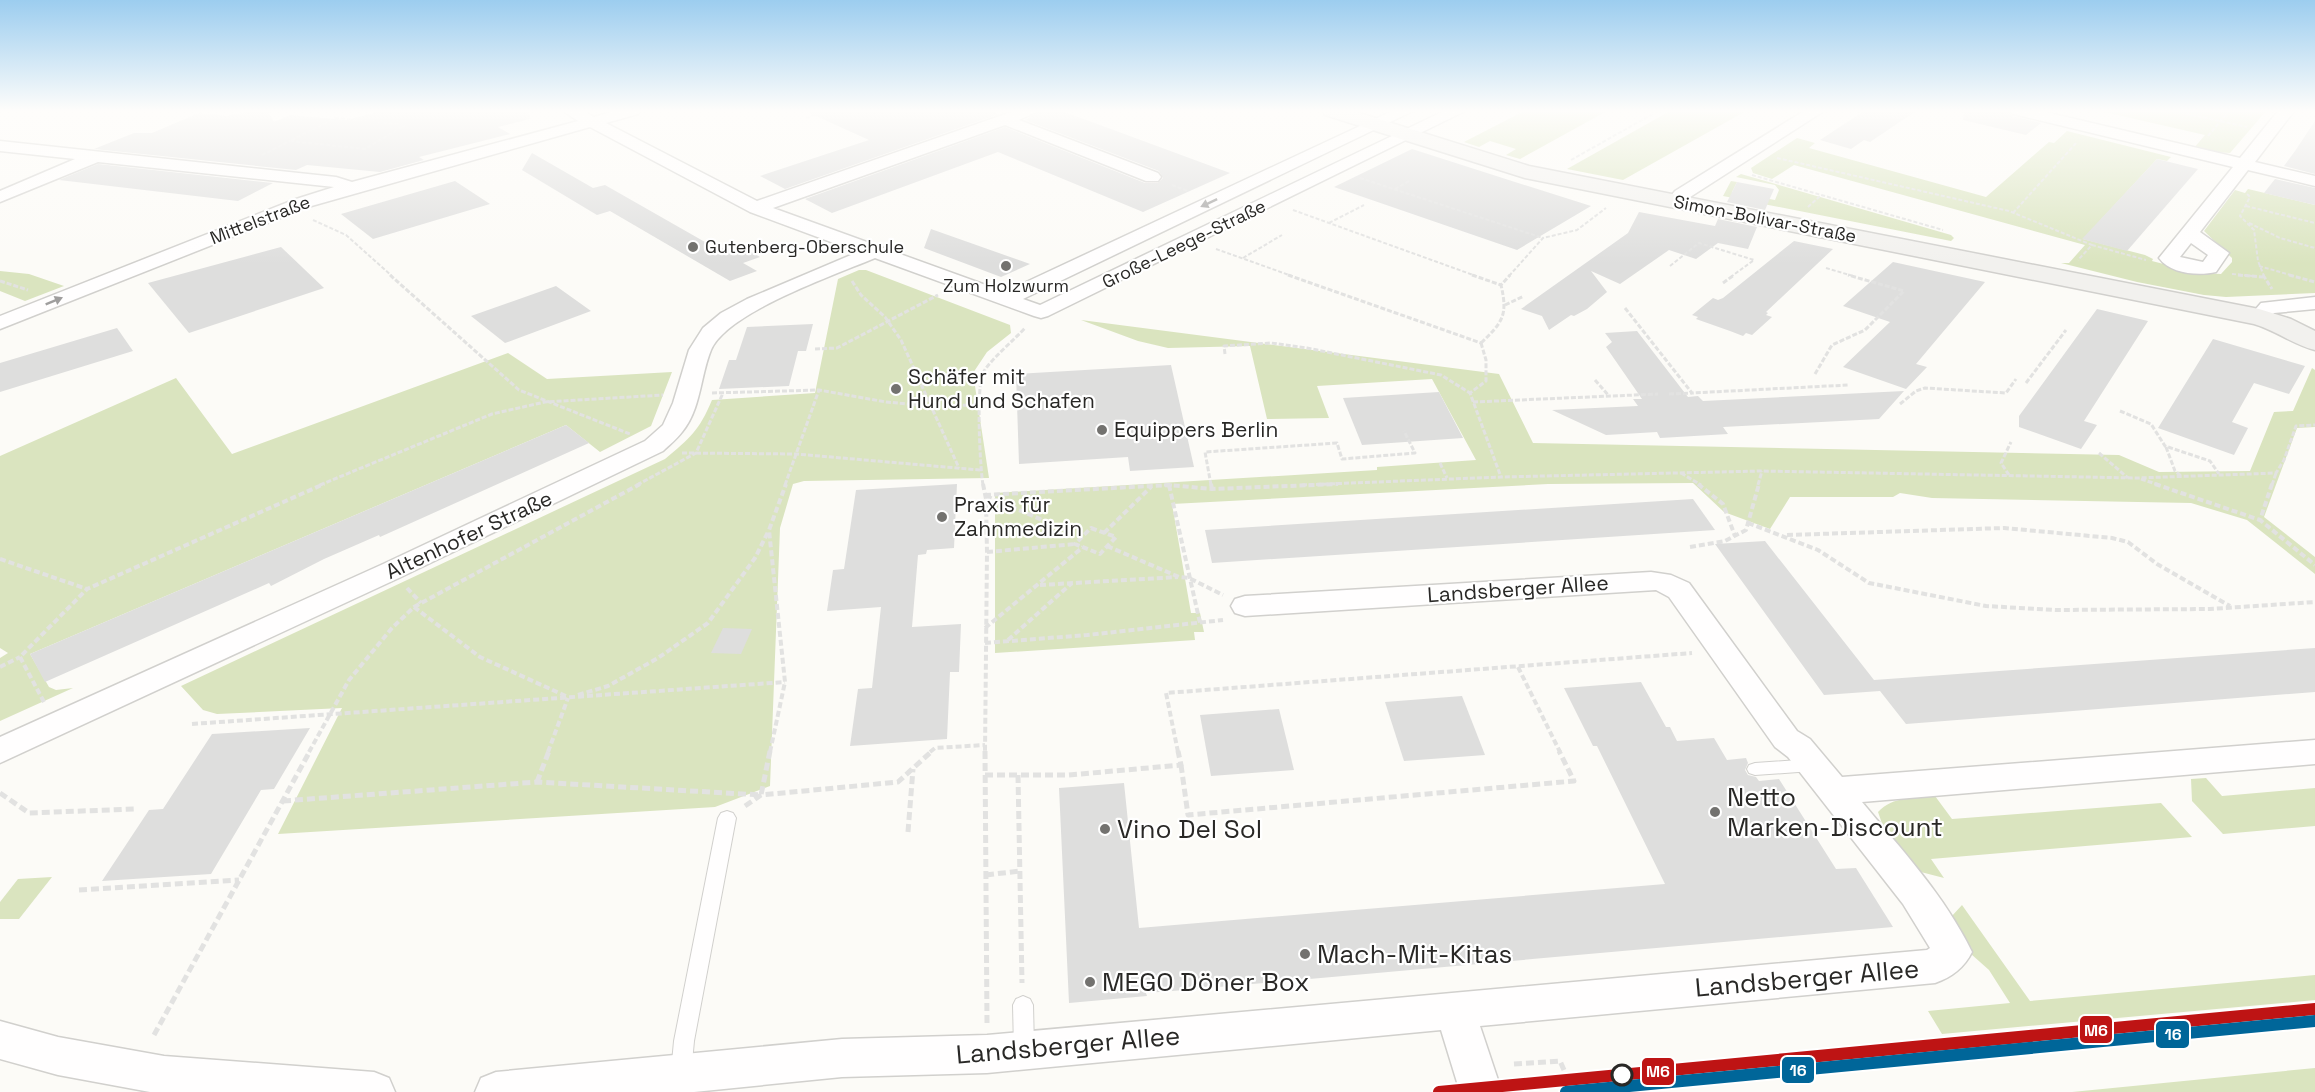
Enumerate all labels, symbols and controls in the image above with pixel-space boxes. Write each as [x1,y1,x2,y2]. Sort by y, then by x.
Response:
street label: Mittelstraße [206,190,313,249]
street label: Simon-Bolivar-Straße [1672,190,1858,248]
street label: Große-Leege-Straße [1098,194,1269,293]
one-way arrow [1200,198,1218,208]
place label: Gutenberg-Oberschule [705,235,904,258]
marker: Gutenberg-Oberschule [686,240,700,254]
marker: Zum Holzwurm [999,259,1013,273]
place label: Zum Holzwurm [943,274,1069,297]
one-way arrow [46,296,64,306]
place label: Schäfer mit Hund und Schafen [908,363,1095,414]
marker: Schäfer mit Hund und Schafen [889,382,903,396]
place label: Equippers Berlin [1114,416,1278,443]
marker: Equippers Berlin [1095,423,1109,437]
street label: Altenhofer Straße [381,484,556,585]
place label: Praxis für Zahnmedizin [954,491,1082,542]
marker: Praxis für Zahnmedizin [935,510,949,524]
street label: Landsberger Allee [1426,569,1610,608]
place label: Netto Marken-Discount [1727,780,1943,844]
marker: Netto Marken-Discount [1708,805,1722,819]
place label: Vino Del Sol [1117,812,1262,846]
marker: Vino Del Sol [1098,822,1112,836]
place label: Mach-Mit-Kitas [1317,937,1512,971]
marker: Mach-Mit-Kitas [1298,947,1312,961]
street label: Landsberger Allee [1693,951,1921,1005]
place label: MEGO Döner Box [1102,965,1309,999]
marker: MEGO Döner Box [1083,975,1097,989]
line badge: M6 [2079,1015,2113,1044]
street label: Landsberger Allee [954,1018,1182,1072]
text: M6 [2084,1020,2108,1041]
line badge: 16 [2155,1020,2190,1049]
text: 16 [2164,1024,2182,1045]
line badge: 16 [1781,1056,1815,1084]
line badge: M6 [1641,1057,1675,1086]
text: 16 [1789,1060,1807,1081]
text: M6 [1646,1061,1670,1082]
unlabelled marker [1611,1064,1633,1086]

